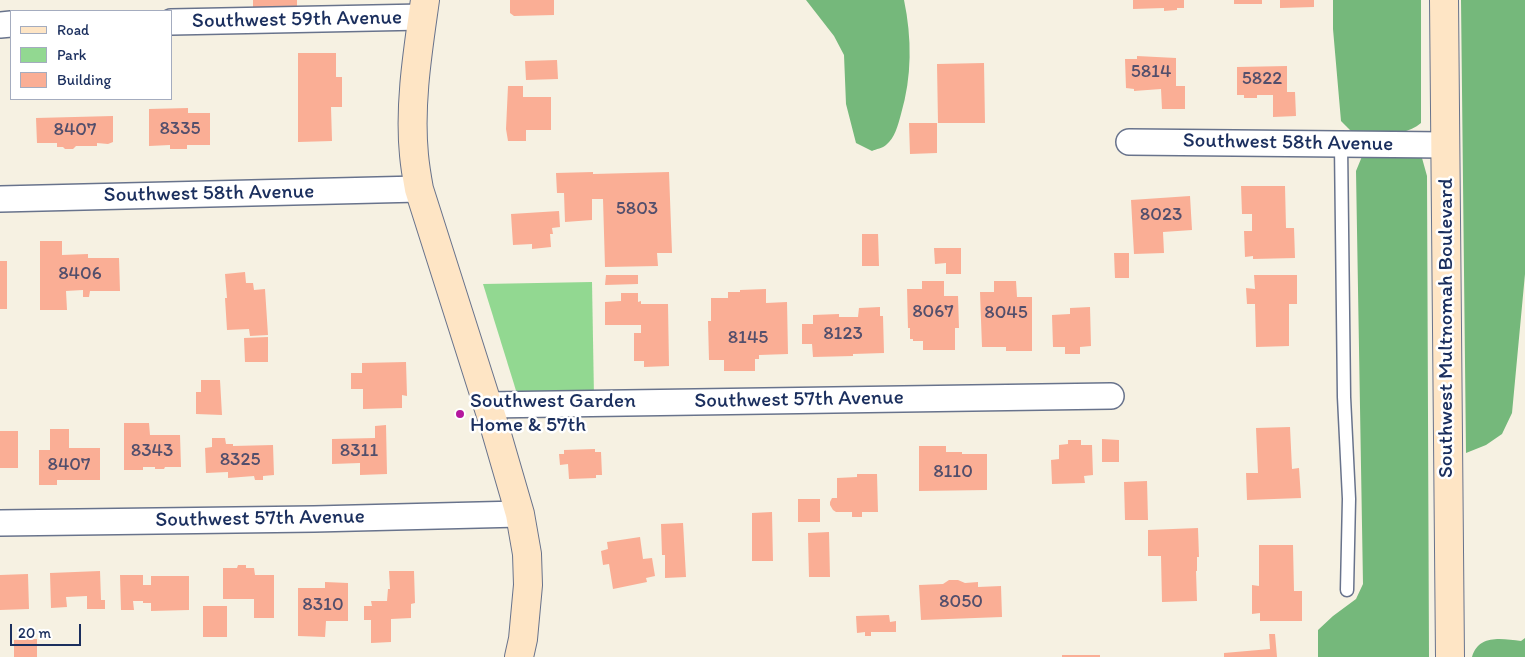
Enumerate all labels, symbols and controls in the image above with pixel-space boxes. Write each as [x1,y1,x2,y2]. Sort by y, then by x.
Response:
street label: Southwest 59th Avenue [192,6,402,34]
legend [10,10,172,100]
text: Road [57,21,89,39]
text: Park [57,46,87,64]
house number: 5814 [1131,61,1171,83]
house number: 5822 [1242,68,1282,90]
text: Building [57,71,111,89]
house number: 8335 [159,118,201,140]
house number: 8407 [54,119,96,141]
street label: Southwest 58th Avenue [1183,129,1393,157]
street label: Southwest Multnomah Boulevard [1434,178,1460,478]
street label: Southwest 58th Avenue [104,180,314,208]
house number: 5803 [616,198,658,220]
house number: 8023 [1140,204,1182,226]
house number: 8406 [58,263,102,285]
house number: 8067 [912,301,954,323]
house number: 8045 [984,302,1028,324]
house number: 8123 [823,323,863,345]
house number: 8145 [728,327,768,349]
street label: Southwest 57th Avenue [694,386,904,414]
place label: Southwest Garden Home & 57th [470,389,636,439]
marker: Southwest Garden Home & 57th [454,408,466,420]
house number: 8343 [131,440,173,462]
house number: 8311 [340,440,378,462]
house number: 8325 [220,449,260,471]
house number: 8407 [48,454,90,476]
house number: 8110 [933,461,973,483]
street label: Southwest 57th Avenue [155,505,365,533]
house number: 8050 [939,591,983,613]
house number: 8310 [302,594,344,616]
scale bar [12,614,84,646]
text: 20 m [18,624,51,642]

